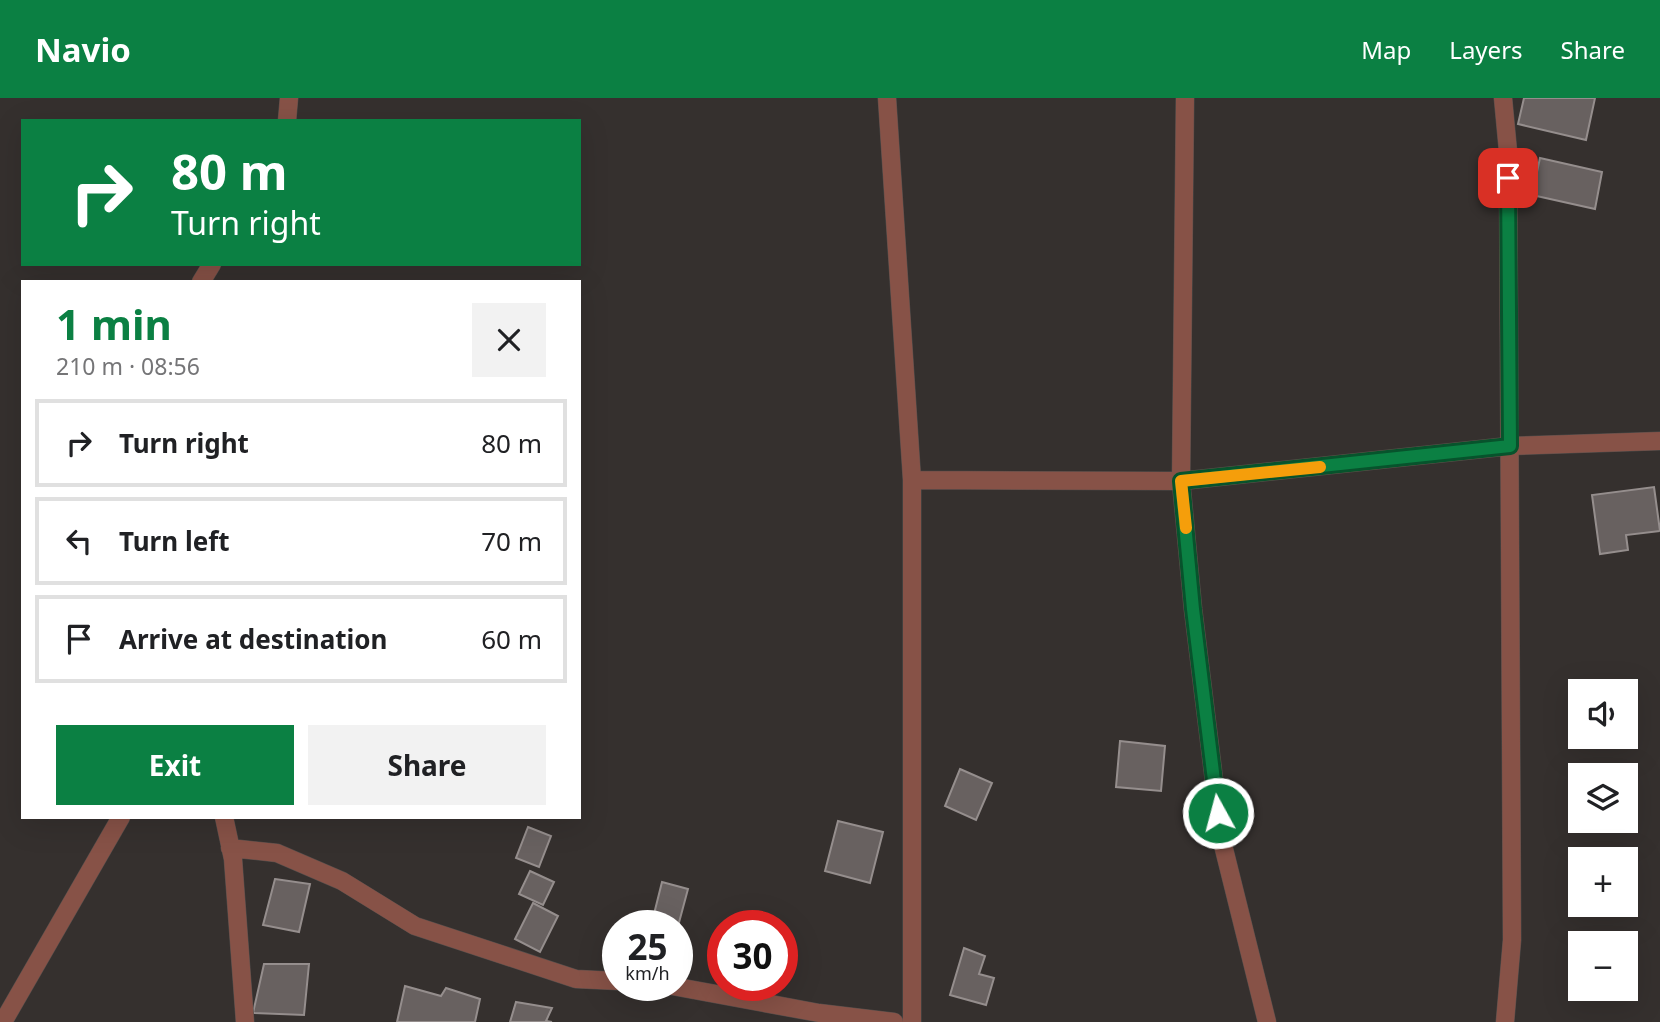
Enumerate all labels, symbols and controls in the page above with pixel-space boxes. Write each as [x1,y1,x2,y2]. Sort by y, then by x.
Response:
text: Navio [35,27,131,72]
text: Map [1361,33,1411,66]
text: Layers [1449,33,1523,66]
text: Share [1561,33,1625,66]
text: 80 m [171,138,288,204]
icon: right [56,147,147,238]
pin [1478,148,1538,208]
icon: arrive [1489,159,1527,197]
text: Turn right [171,201,321,244]
text: 1 min [56,295,172,352]
button: close [472,303,546,377]
text: 210 m · 08:56 [56,350,200,382]
icon: right [60,424,98,462]
text: Turn right [119,425,249,461]
text: 80 m [481,425,542,461]
icon: left [60,522,98,560]
text: Turn left [119,523,230,559]
text: 70 m [481,523,542,559]
icon: arrive [60,620,98,658]
text: Arrive at destination [119,621,388,657]
text: 60 m [481,621,542,657]
map controls [1568,679,1638,1001]
button: sound [1568,679,1638,749]
button: Exit [56,725,294,805]
button: Share [308,725,546,805]
button: layers [1568,763,1638,833]
position arrow [1181,776,1255,850]
button: + [1568,847,1638,917]
speed limit sign: 30 [707,910,798,1001]
text: 25 [627,923,668,970]
button: − [1568,931,1638,1001]
text: km/h [625,961,670,985]

